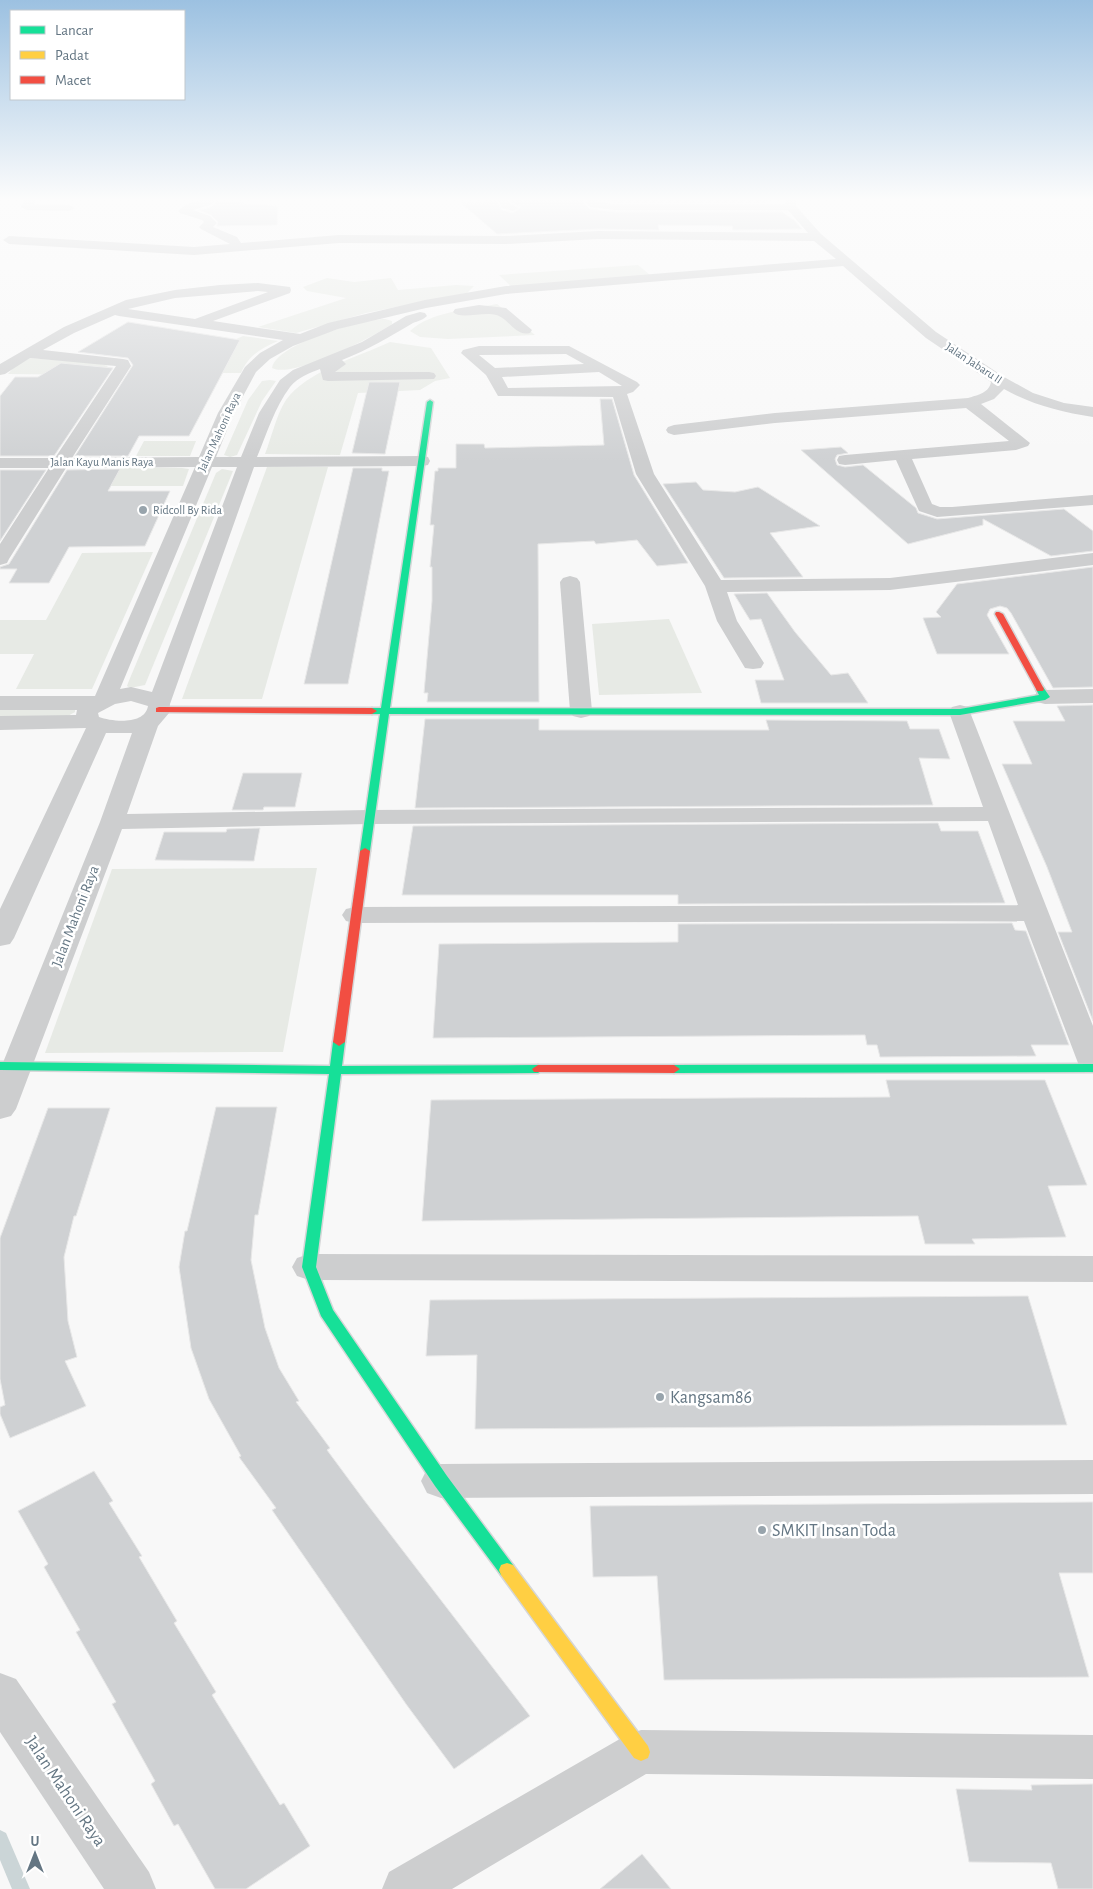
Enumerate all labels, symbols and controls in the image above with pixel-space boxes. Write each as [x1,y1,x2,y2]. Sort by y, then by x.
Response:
legend [10,10,185,100]
text: Lancar [55,23,93,38]
text: Padat [55,48,89,63]
text: Macet [55,73,91,88]
street label: Jalan Jabaru II [944,340,1004,386]
street label: Jalan Mahoni Raya [195,390,244,474]
street label: Jalan Kayu Manis Raya [50,456,154,469]
marker: Ridcoll By Rida [137,504,149,516]
place label: Ridcoll By Rida [153,504,223,517]
street label: Jalan Mahoni Raya [49,863,102,969]
place label: Kangsam86 [670,1389,752,1407]
marker: Kangsam86 [654,1391,666,1403]
place label: SMKIT Insan Toda [772,1522,896,1540]
marker: SMKIT Insan Toda [756,1524,768,1536]
street label: Jalan Mahoni Raya [22,1733,109,1850]
north arrow [10,1829,60,1879]
text: U [31,1835,40,1849]

